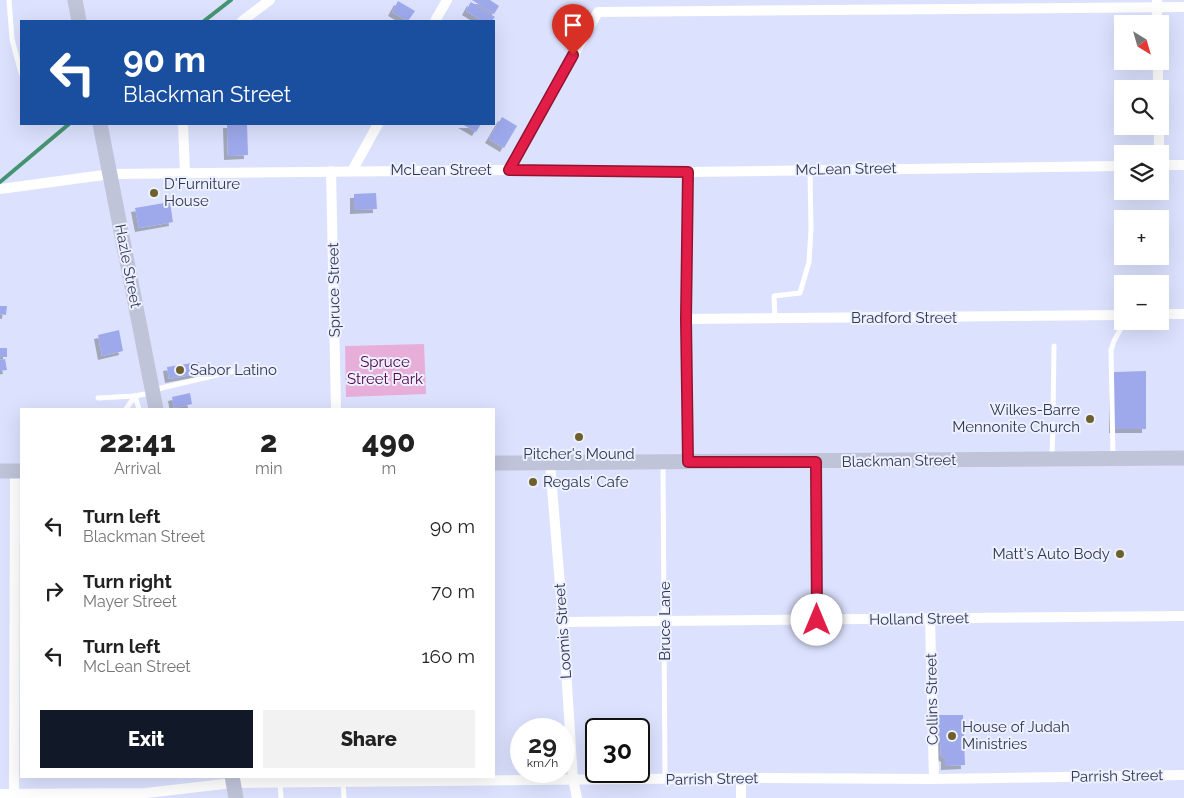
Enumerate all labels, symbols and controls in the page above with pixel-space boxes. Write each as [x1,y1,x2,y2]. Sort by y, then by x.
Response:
pin [552,4,594,55]
icon: arrive [559,11,587,39]
north arrow [1114,15,1169,70]
map controls [1114,15,1169,330]
text: 90 m [123,39,206,80]
icon: left [40,40,105,105]
button: search [1114,80,1169,135]
text: Blackman Street [123,81,291,107]
button: layers [1114,145,1169,200]
street label: McLean Street [795,159,897,179]
street label: McLean Street [391,161,491,179]
place label: D'Furniture House [164,175,240,210]
marker: D'Furniture House [148,187,160,199]
button: + [1114,210,1169,265]
street label: Hazle Street [111,223,145,309]
street label: Spruce Street [324,242,344,338]
button: − [1114,275,1169,330]
street label: Bradford Street [851,309,957,327]
park label: Spruce Street Park [347,353,423,388]
place label: Sabor Latino [190,361,277,379]
marker: Sabor Latino [174,364,186,376]
place label: Wilkes-Barre Mennonite Church [952,401,1080,436]
marker: Wilkes-Barre Mennonite Church [1084,413,1096,425]
text: 22:41 [100,424,175,459]
text: 2 [260,424,277,459]
text: 490 [362,424,415,459]
marker: Pitcher's Mound [573,431,585,443]
place label: Pitcher's Mound [523,445,635,463]
street label: Blackman Street [842,451,956,471]
text: Arrival [114,459,161,478]
text: min [255,459,283,478]
text: m [381,459,396,478]
place label: Regals' Cafe [543,473,629,491]
marker: Regals' Cafe [527,476,539,488]
text: Turn left [83,505,160,527]
icon: left [40,512,68,540]
text: 90 m [430,515,475,537]
text: Blackman Street [83,527,205,546]
place label: Matt's Auto Body [992,545,1110,563]
marker: Matt's Auto Body [1114,548,1126,560]
text: Turn right [83,570,172,592]
icon: right [40,577,68,605]
text: 70 m [431,580,475,602]
street label: Bruce Lane [656,581,674,661]
street label: Loomis Street [551,582,575,680]
text: Mayer Street [83,592,177,611]
position arrow [790,593,842,645]
street label: Holland Street [869,609,969,629]
text: Turn left [83,635,160,657]
icon: left [40,642,68,670]
text: 160 m [421,645,475,667]
street label: Collins Street [922,653,942,745]
text: McLean Street [83,657,191,676]
button: Exit [40,710,253,768]
button: Share [263,710,475,768]
speed limit sign: 30 [585,718,650,783]
place label: House of Judah Ministries [962,718,1070,753]
text: 29 [528,729,557,759]
marker: House of Judah Ministries [946,730,958,742]
text: km/h [527,756,558,770]
street label: Parrish Street [1071,766,1163,786]
street label: Parrish Street [666,769,758,789]

